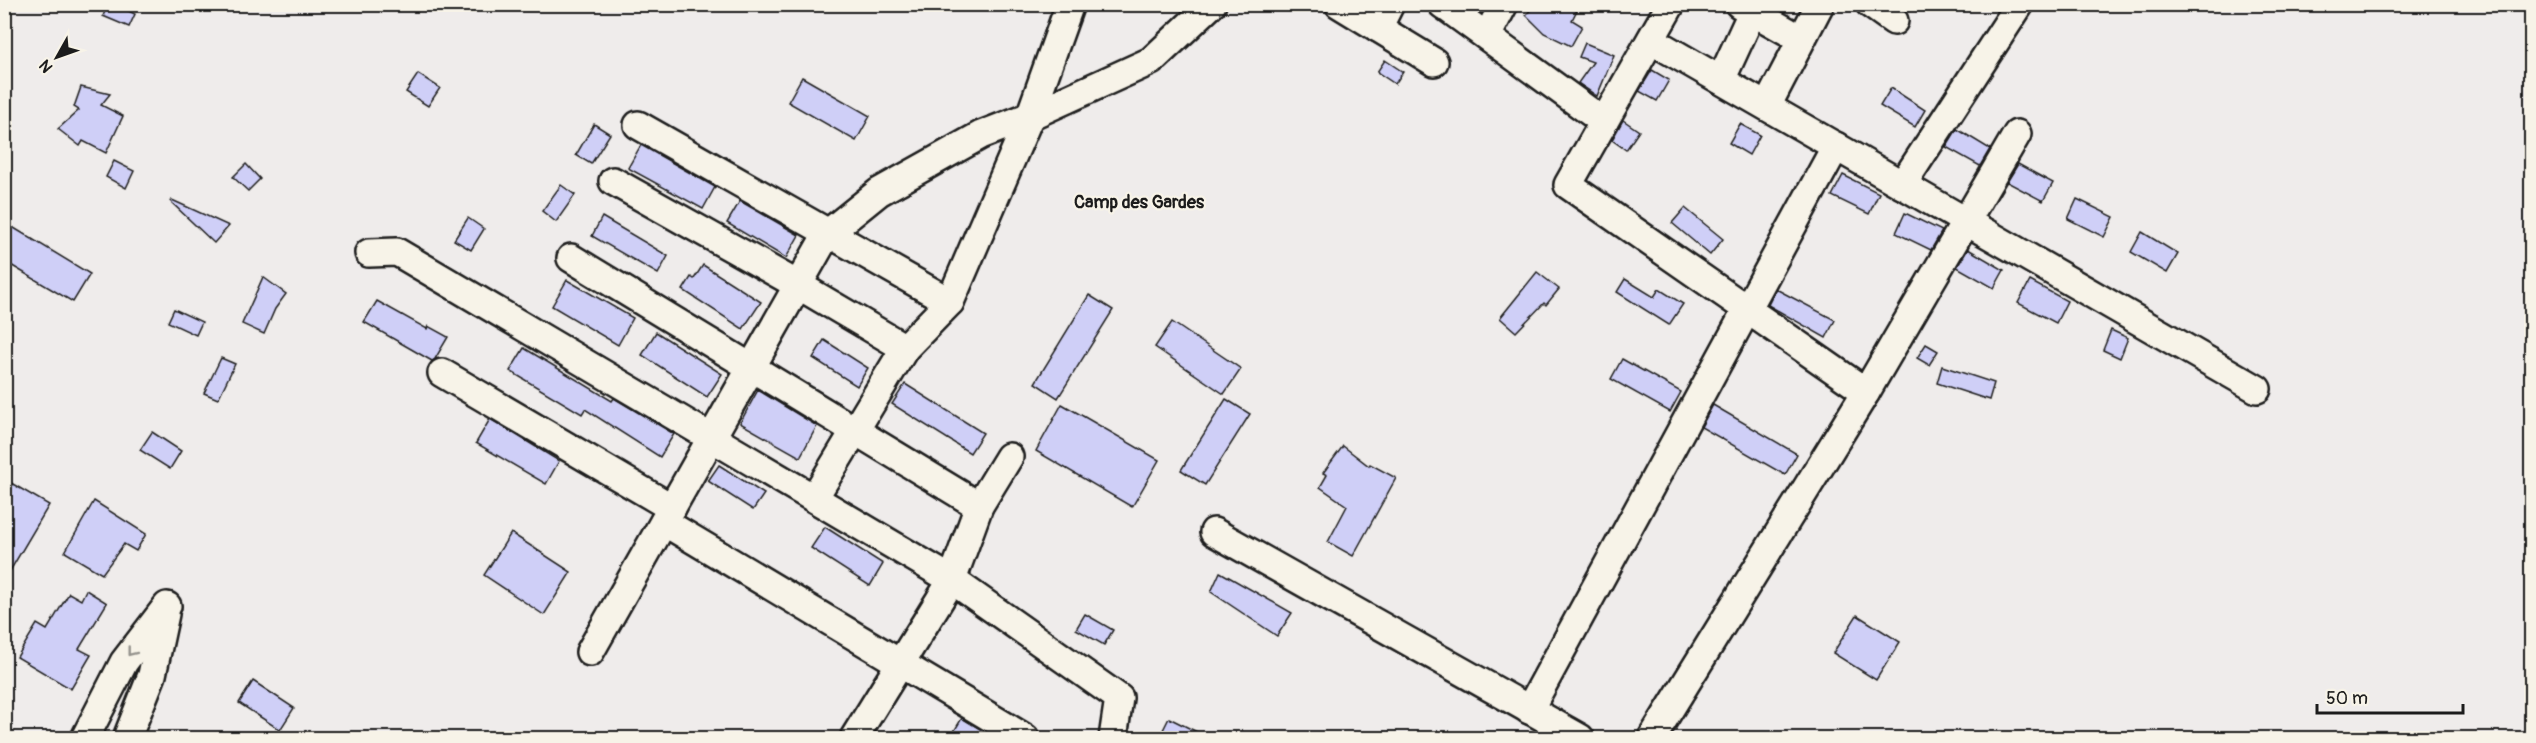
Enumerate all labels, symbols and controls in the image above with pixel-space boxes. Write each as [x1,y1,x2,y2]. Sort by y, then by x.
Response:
north arrow [27,27,87,87]
text: N [35,55,57,77]
district label: Camp des Gardes [1074,191,1205,214]
one-way arrow [128,646,139,657]
scale bar [2317,677,2462,715]
text: 50 m [2326,687,2368,710]

